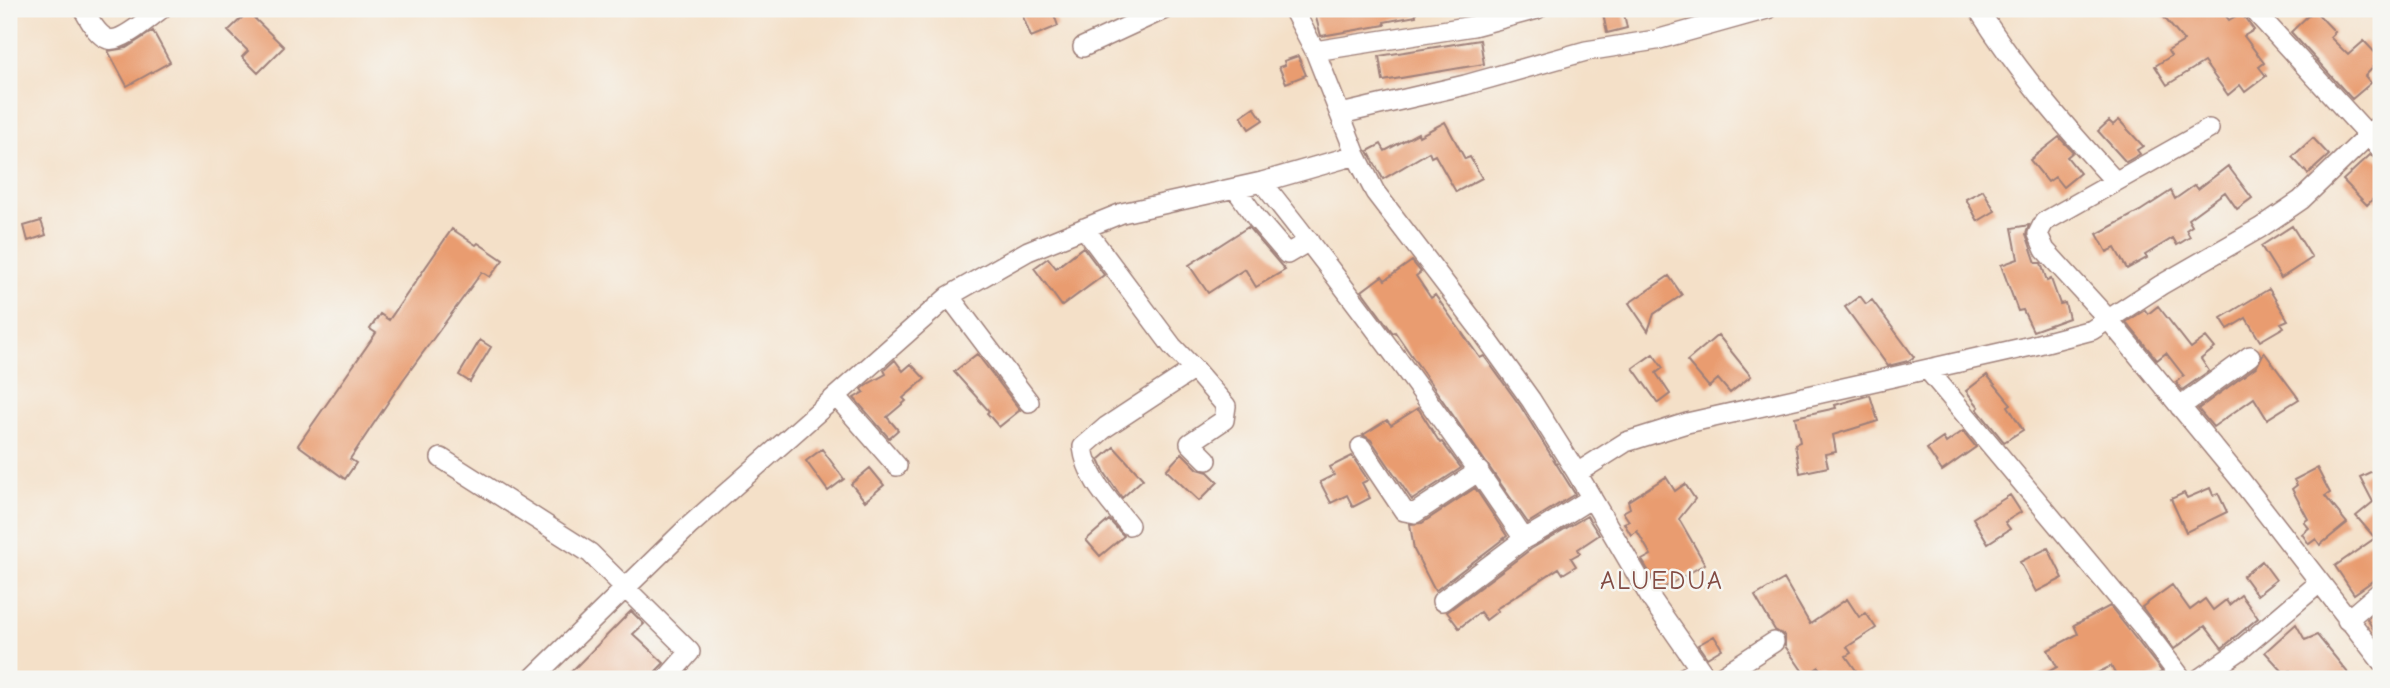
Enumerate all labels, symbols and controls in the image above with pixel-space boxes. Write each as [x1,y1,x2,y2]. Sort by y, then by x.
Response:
district label: ALUEDUA [1600,566,1724,596]

